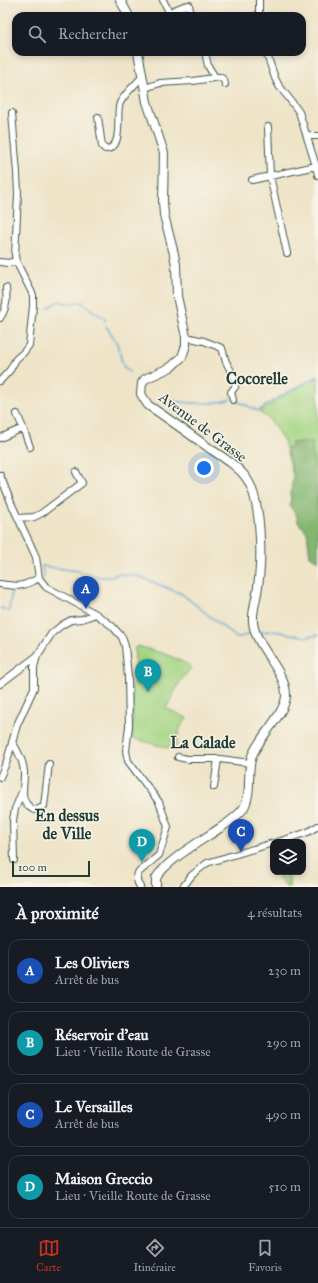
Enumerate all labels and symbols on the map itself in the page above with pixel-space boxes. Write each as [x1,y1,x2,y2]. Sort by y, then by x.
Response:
district label: Cocorelle [226,369,288,388]
street label: Avenue de Grasse [155,387,251,466]
your location [194,458,214,478]
pin: A [73,576,99,609]
pin: B [135,659,161,692]
district label: La Calade [170,733,236,752]
district label: En dessus de Ville [35,806,99,843]
pin: C [228,819,254,852]
pin: D [129,829,155,862]
scale bar [12,859,90,878]

